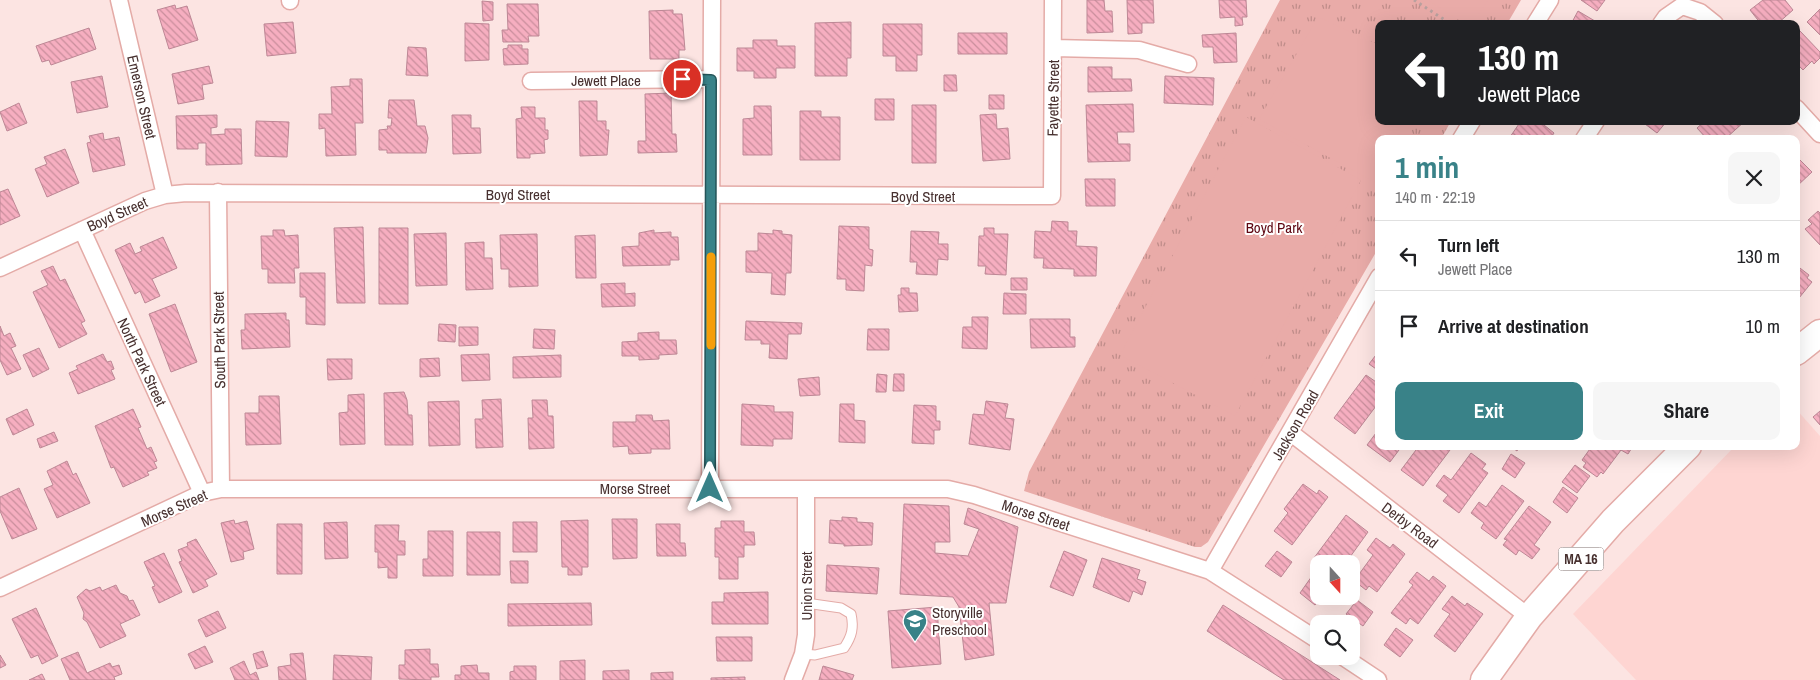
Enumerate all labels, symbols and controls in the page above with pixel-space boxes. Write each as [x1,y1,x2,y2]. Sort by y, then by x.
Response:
text: 130 m [1478,34,1559,81]
icon: left [1395,40,1460,105]
street label: Emerson Street [122,53,162,142]
pin [661,58,703,100]
street label: Fayette Street [1042,59,1064,137]
icon: arrive [668,65,696,93]
street label: Jewett Place [571,70,641,91]
text: Jewett Place [1478,79,1580,109]
text: 1 min [1395,147,1459,187]
button: close [1728,152,1780,204]
street label: Boyd Street [486,184,551,205]
street label: Boyd Street [891,186,956,207]
text: 140 m · 22:19 [1395,186,1475,208]
street label: Boyd Street [83,191,151,237]
park label: Boyd Park [1246,217,1303,238]
text: Turn left [1438,232,1499,258]
icon: left [1395,242,1423,270]
text: 130 m [1737,243,1780,269]
text: Jewett Place [1438,258,1512,280]
street label: South Park Street [208,291,230,389]
icon: arrive [1395,312,1423,340]
text: Arrive at destination [1438,313,1589,339]
text: 10 m [1745,313,1780,339]
street label: North Park Street [112,314,172,410]
button: Exit [1395,382,1583,440]
button: Share [1593,382,1780,440]
street label: Jackson Road [1266,386,1324,464]
position arrow [683,461,735,513]
street label: Morse Street [600,478,671,499]
street label: Morse Street [138,484,211,532]
street label: Morse Street [999,494,1073,536]
street label: Derby Road [1377,497,1443,553]
road number: MA 16 [1558,548,1604,570]
street label: Union Street [796,551,817,621]
north arrow [1310,555,1360,605]
map controls [1310,555,1360,665]
place label: Storyville Preschool [932,602,987,640]
school or university icon: Storyville Preschool [902,608,928,642]
button: search [1310,615,1360,665]

